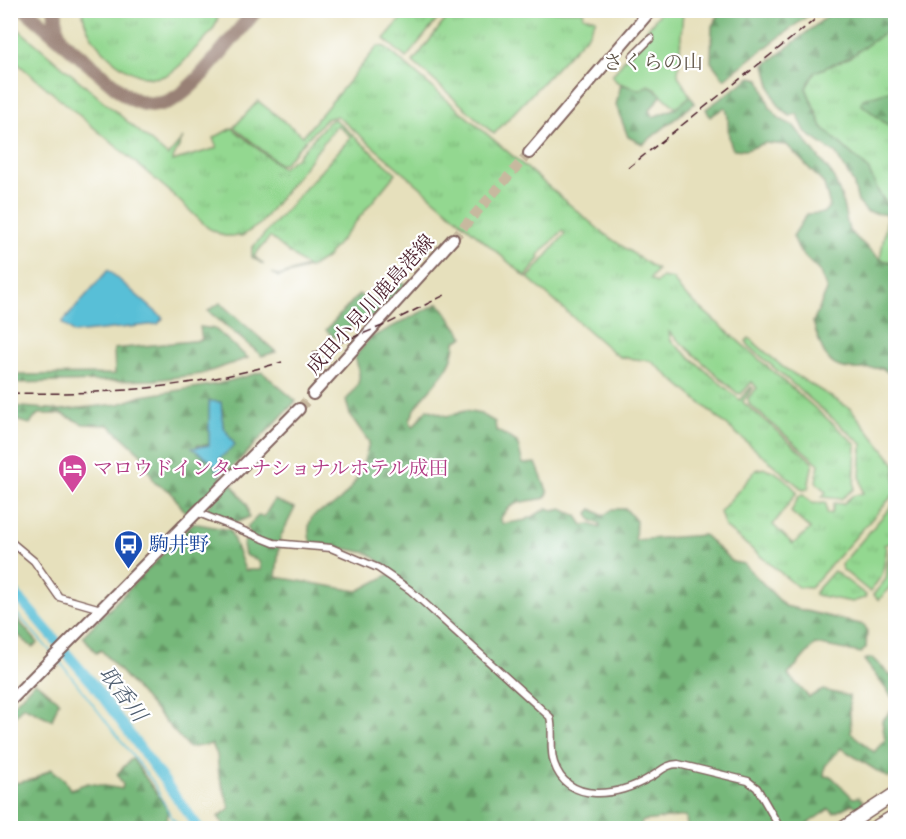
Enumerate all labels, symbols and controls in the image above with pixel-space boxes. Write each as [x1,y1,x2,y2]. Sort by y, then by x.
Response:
park label: さくらの山 [603,47,703,76]
street label: 成田小見川鹿島港線 [299,227,441,380]
hotel icon: マロウドインターナショナルホテル成田 [56,452,88,494]
place label: マロウドインターナショナルホテル成田 [93,453,448,482]
bus stop icon: 駒井野 [112,528,144,570]
place label: 駒井野 [149,529,209,558]
water label: 取香川 [92,659,156,730]

